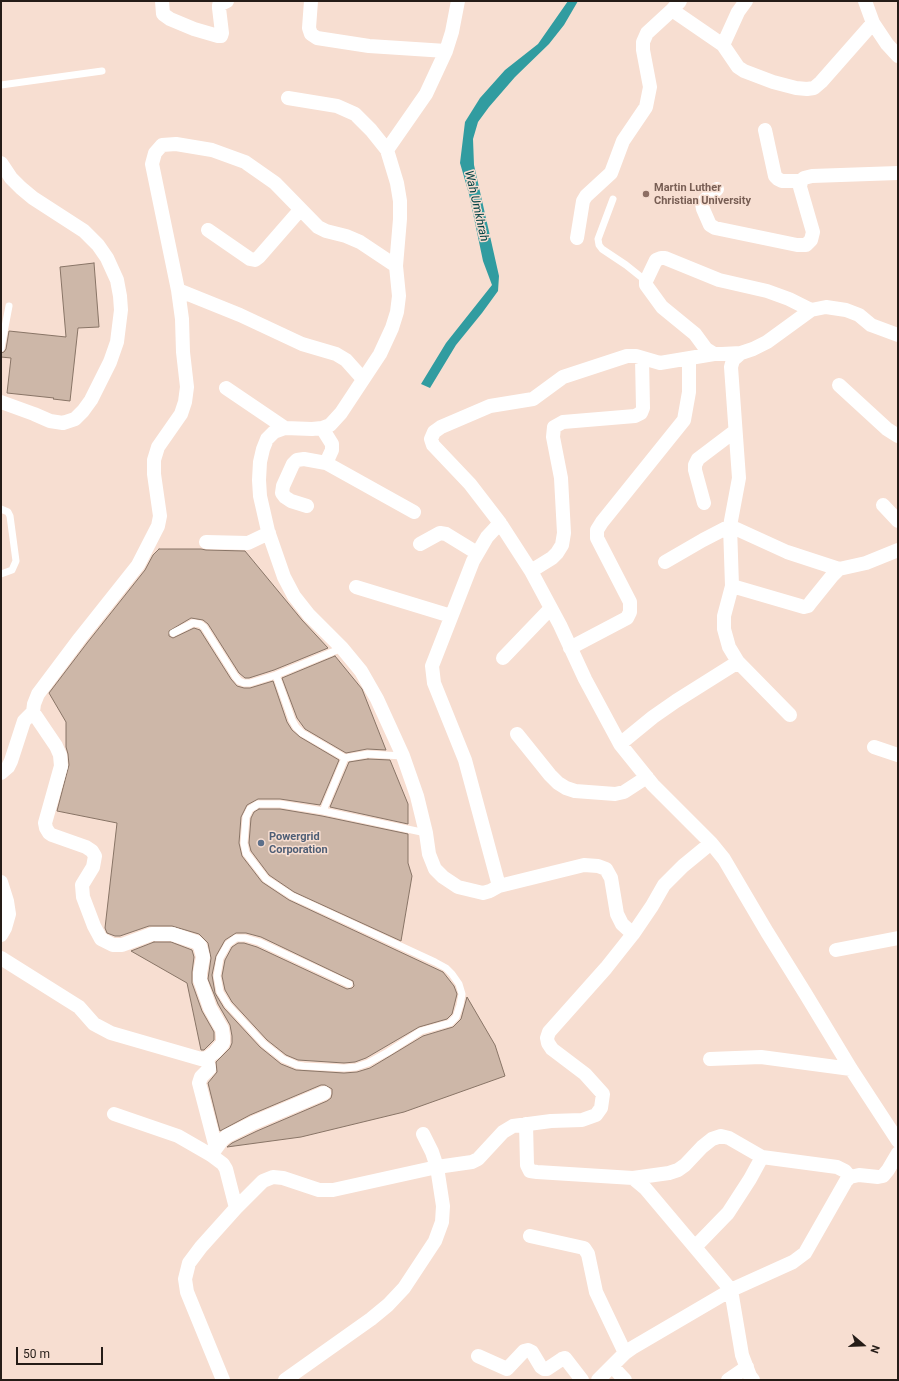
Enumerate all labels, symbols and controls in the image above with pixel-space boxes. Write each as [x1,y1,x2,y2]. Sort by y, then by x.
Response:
water label: Wah Umkhrah [461,169,491,243]
place label: Martin Luther Christian University [654,181,751,207]
marker: Martin Luther Christian University [641,189,651,199]
place label: Powergrid Corporation [269,830,328,856]
marker: Powergrid Corporation [256,838,266,848]
north arrow [843,1325,883,1365]
scale bar [18,1339,105,1365]
text: N [867,1343,882,1355]
text: 50 m [23,1347,50,1361]

